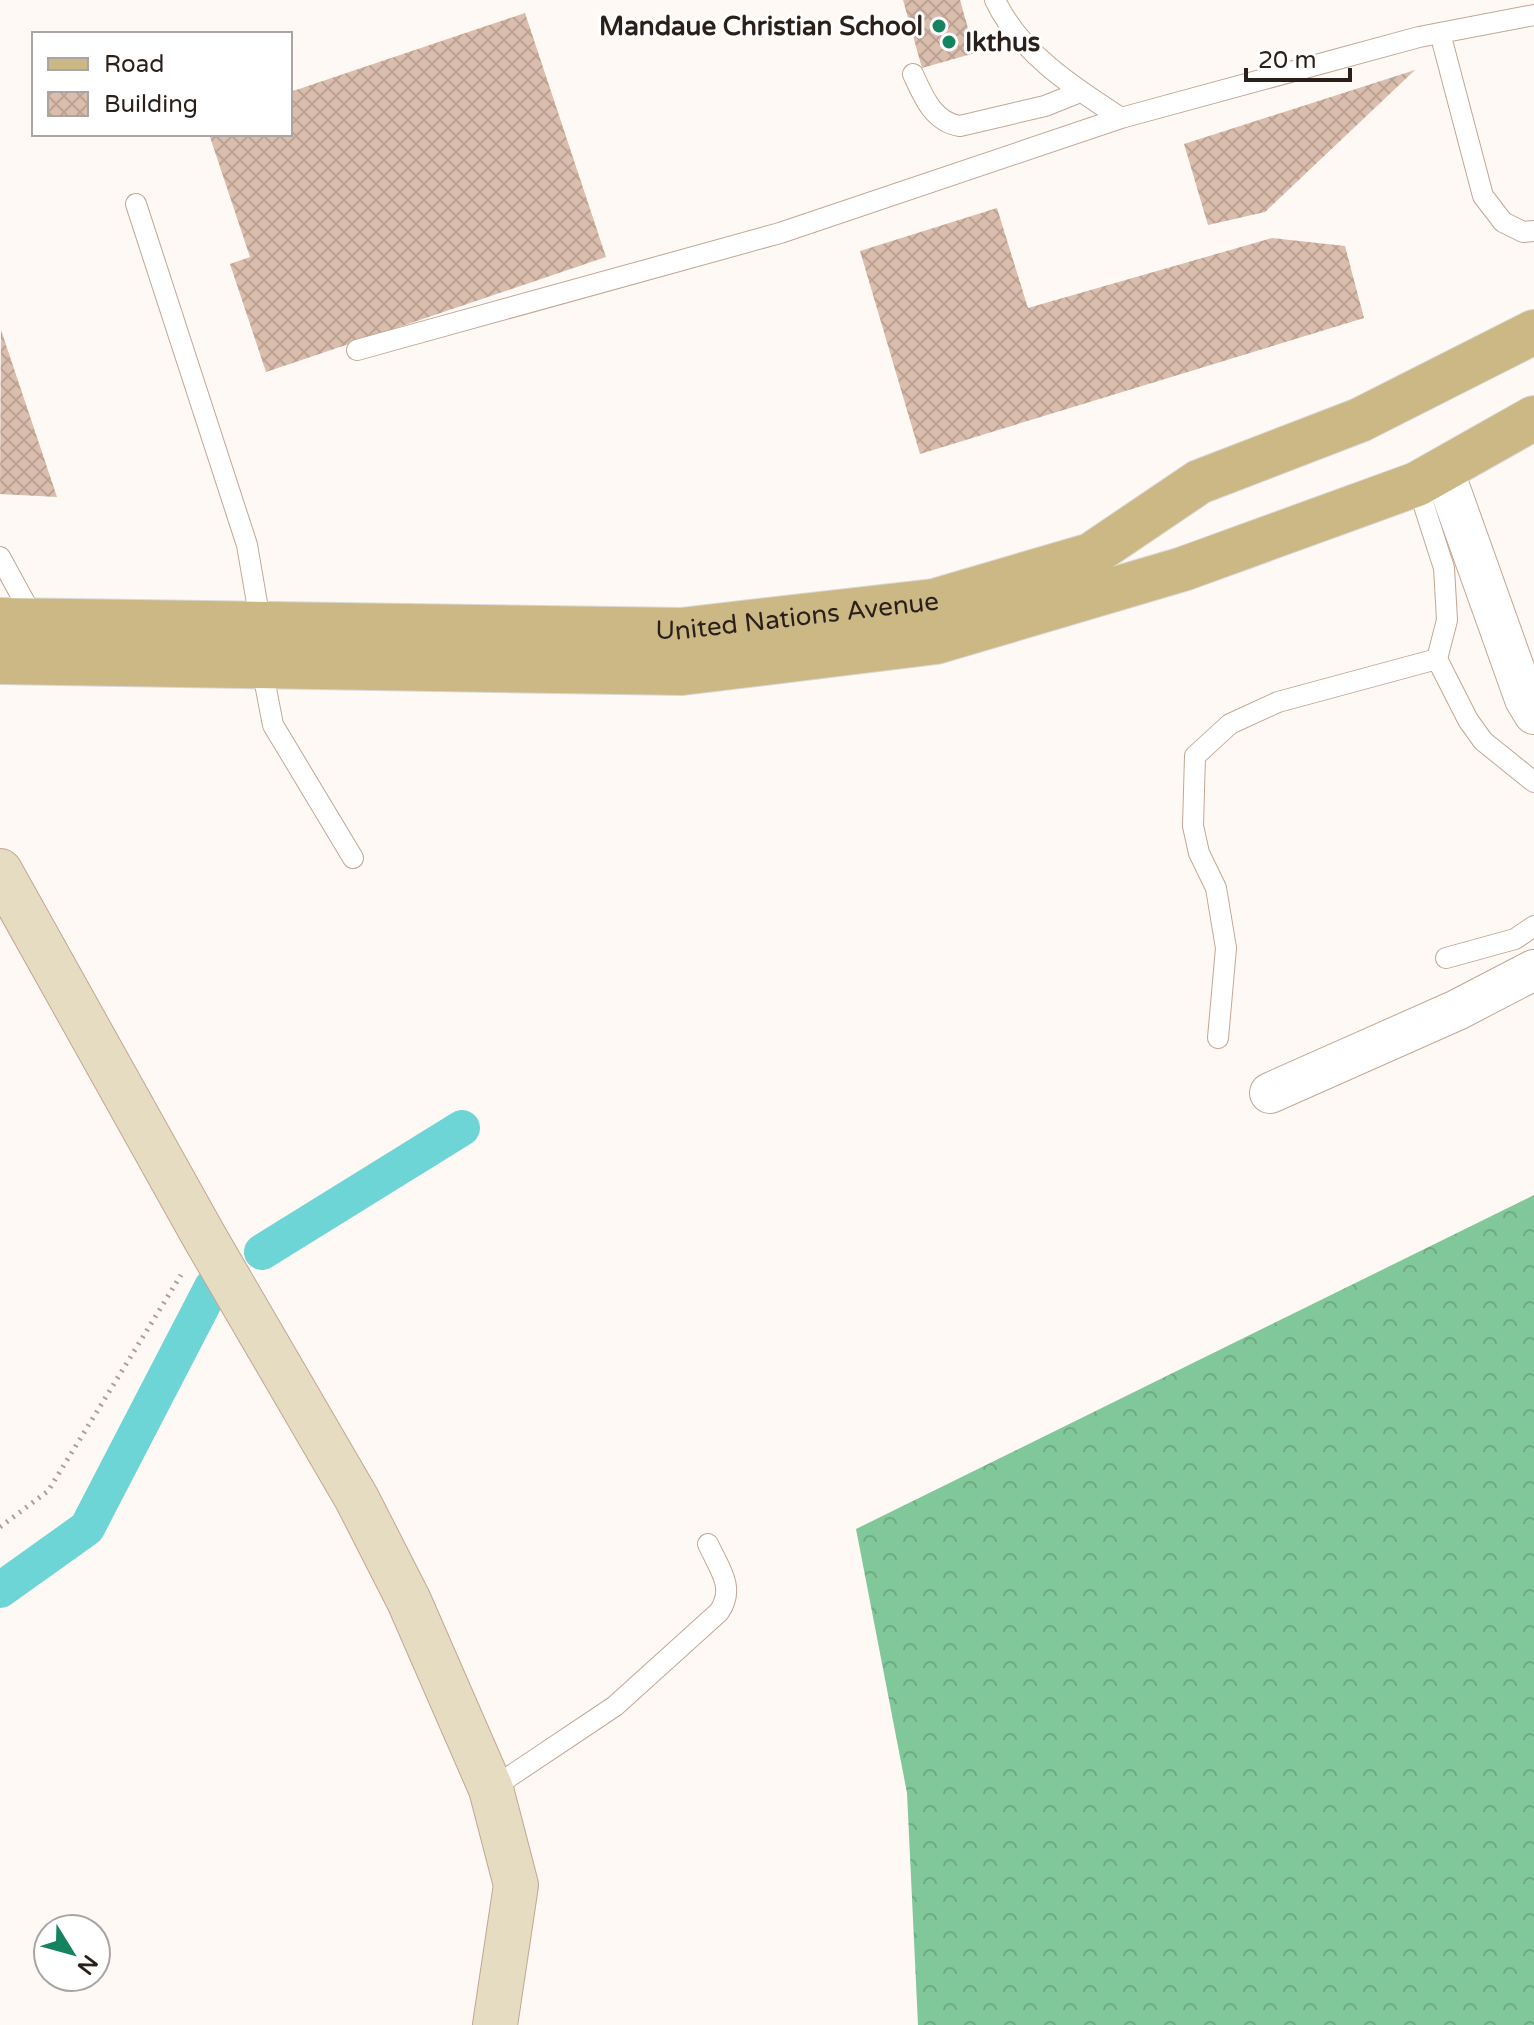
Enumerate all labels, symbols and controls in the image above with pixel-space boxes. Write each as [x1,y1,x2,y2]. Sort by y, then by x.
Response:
place label: Mandaue Christian School [599,11,923,42]
marker: Mandaue Christian School [930,17,948,35]
place label: Ikthus [965,27,1040,58]
legend [32,32,292,136]
scale bar [1246,32,1350,82]
marker: Ikthus [940,33,958,51]
text: 20 m [1258,46,1316,75]
text: Road [104,50,164,79]
text: Building [104,90,198,119]
street label: United Nations Avenue [655,585,940,646]
north arrow [32,1913,112,1993]
text: N [71,1950,103,1979]

